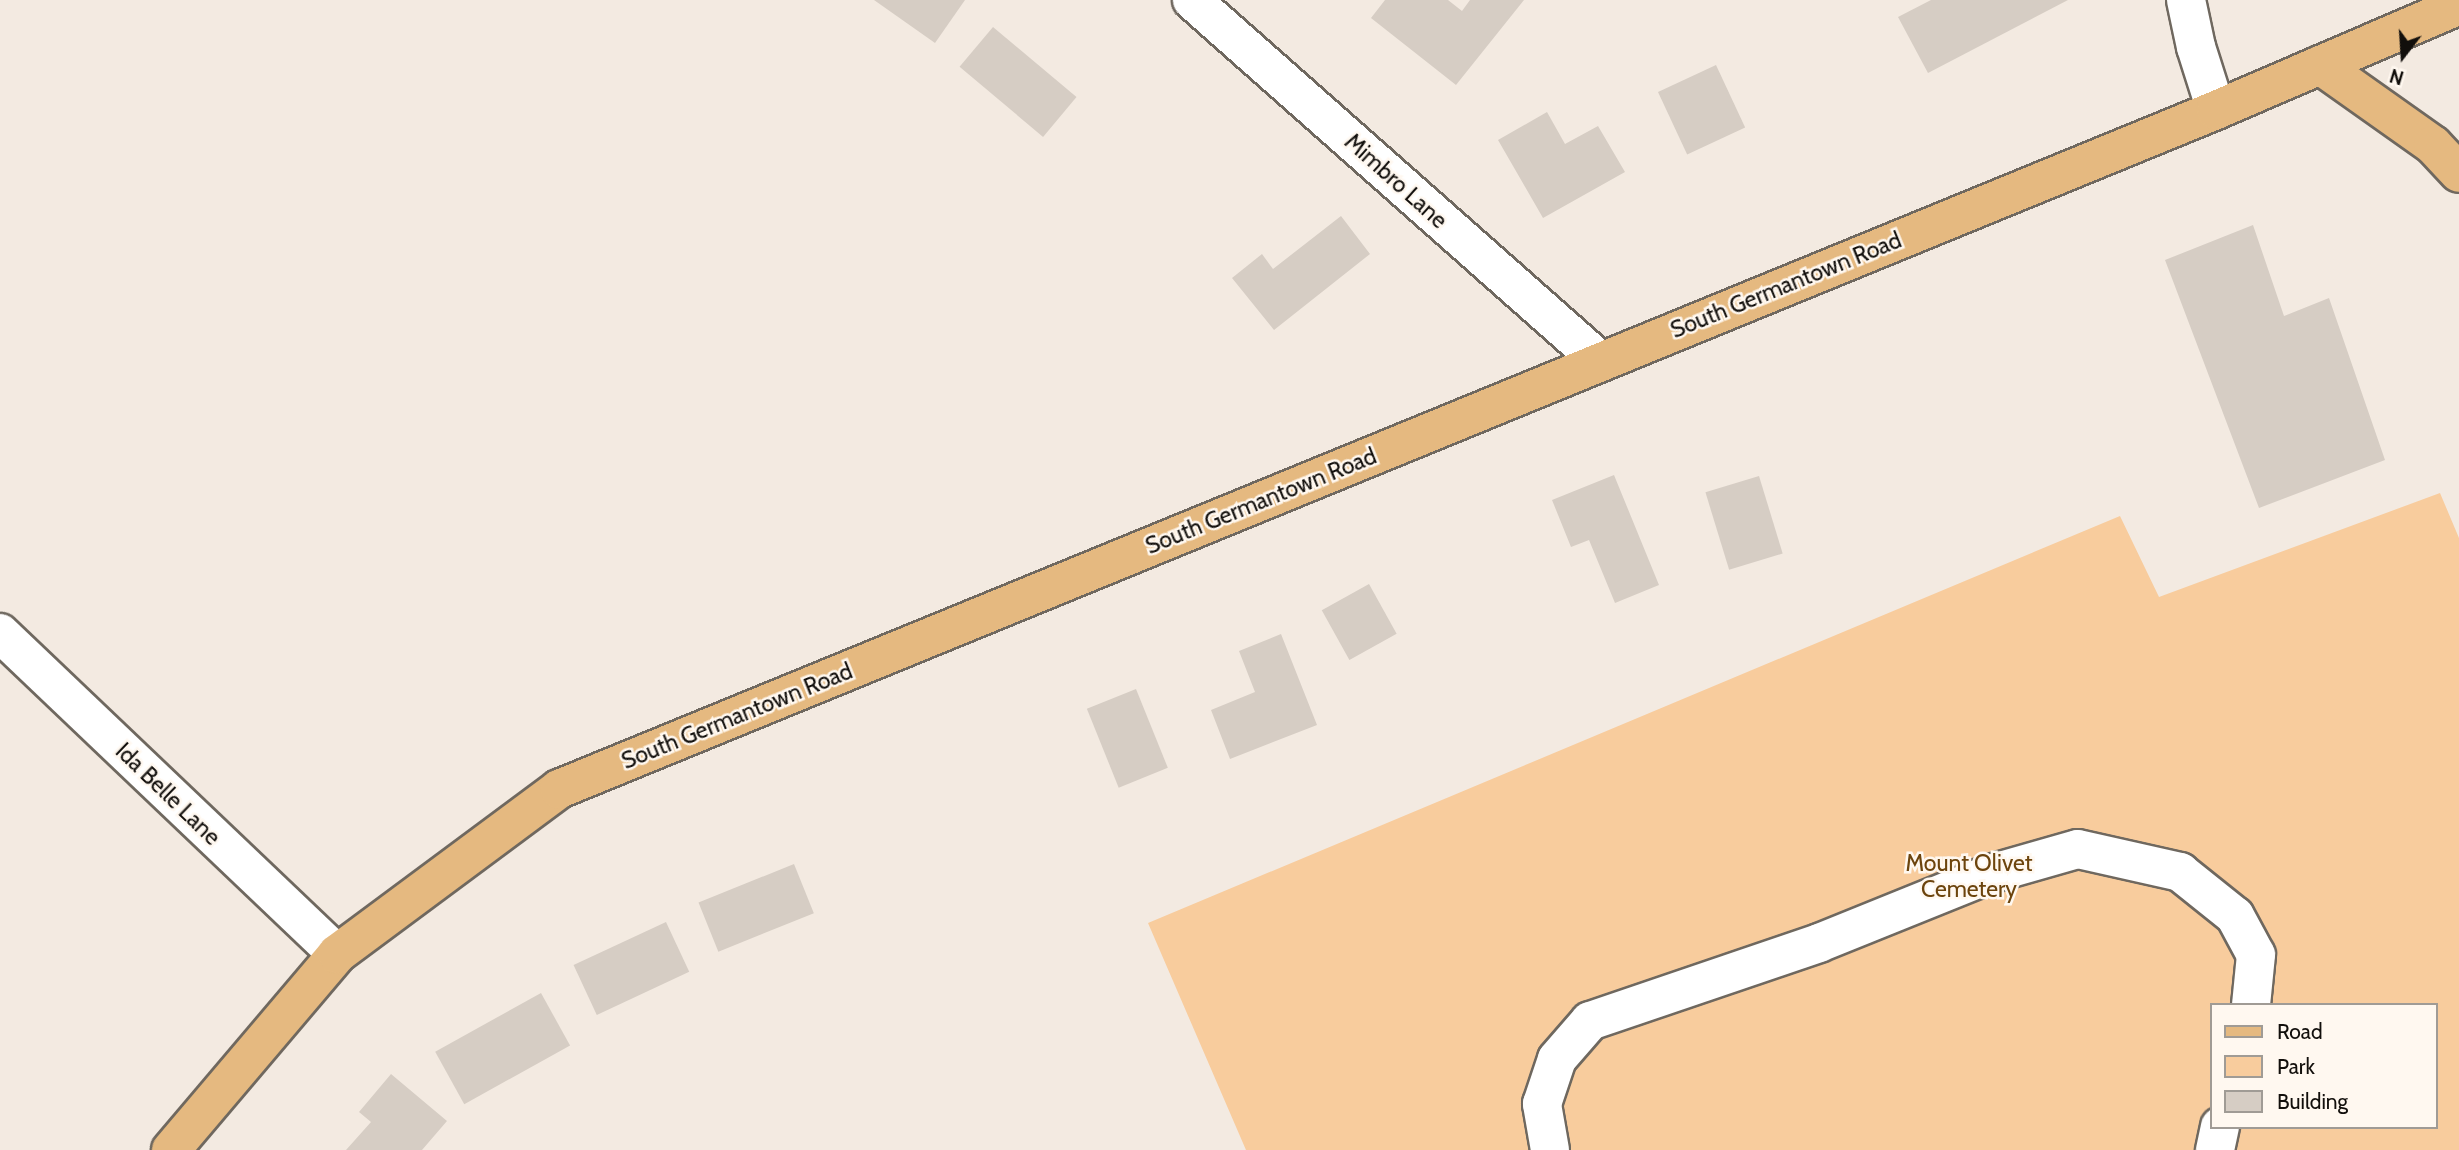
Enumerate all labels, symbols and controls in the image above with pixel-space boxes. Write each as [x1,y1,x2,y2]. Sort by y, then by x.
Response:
north arrow [2368,21,2438,91]
text: N [2387,64,2407,90]
street label: Mimbro Lane [1339,128,1453,234]
street label: South Germantown Road [1667,226,1905,344]
street label: South Germantown Road [1142,442,1380,560]
street label: South Germantown Road [618,657,856,775]
street label: Ida Belle Lane [110,737,226,851]
park label: Mount Olivet Cemetery [1905,849,2033,903]
legend [2210,1003,2438,1129]
text: Road [2277,1019,2323,1044]
text: Park [2277,1054,2315,1079]
text: Building [2277,1089,2348,1114]

